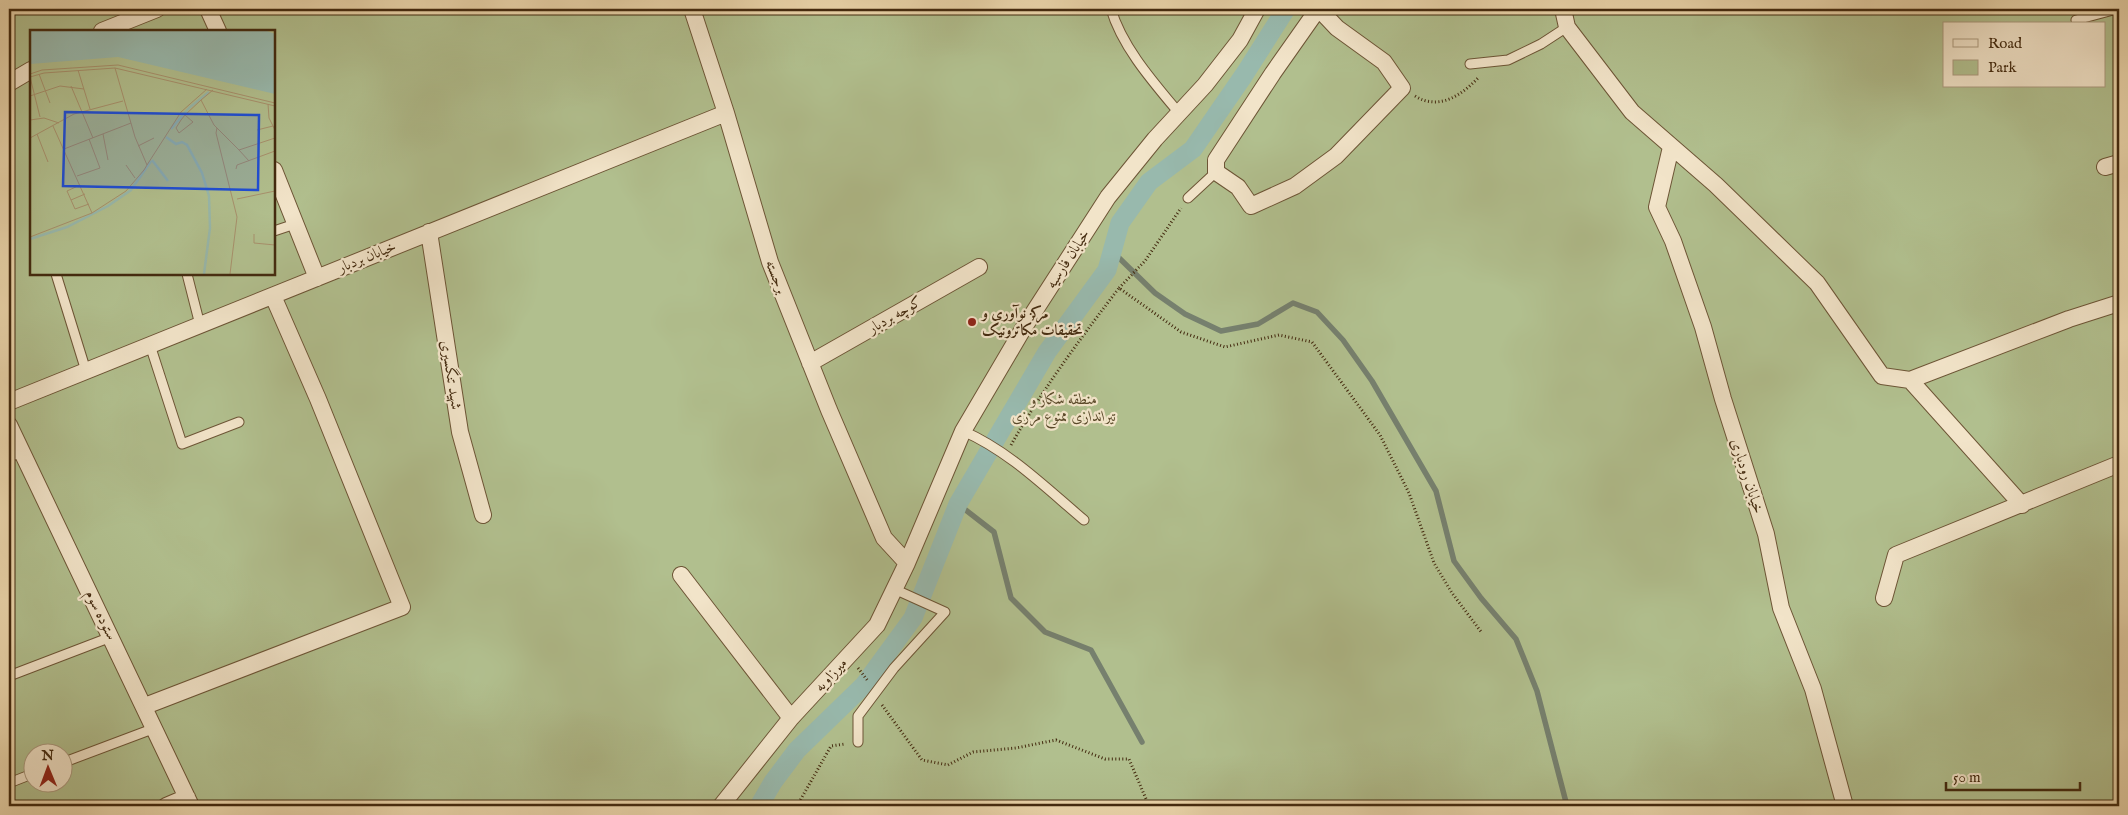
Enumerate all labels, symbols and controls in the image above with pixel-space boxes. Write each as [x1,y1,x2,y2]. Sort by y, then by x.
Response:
legend [1943,22,2106,88]
inset map [30,30,275,275]
text: Road [1988,34,2023,53]
text: Park [1988,58,2018,77]
street label: خیابان فارسیه [1042,226,1094,292]
street label: خیابان بردبار [333,237,399,278]
street label: برجسته [761,257,791,297]
street label: کوچه بردبار [863,292,926,340]
place label: مرکز نوآوری و تحقیقات مکاترونیک [980,304,1083,340]
marker: مرکز نوآوری و تحقیقات مکاترونیک [966,316,978,328]
street label: شهید تنگسیری [436,339,467,411]
park label: منطقه شکار و تیراندازی ممنوع مرزی [1012,390,1116,429]
street label: خیابان رودباری [1726,436,1768,516]
street label: ستوده سوم [78,587,121,644]
street label: میرزاویه [811,654,851,696]
north arrow [22,742,72,792]
text: N [41,747,54,765]
scale bar [1946,760,2079,792]
text: 50 m [1953,768,1981,787]

